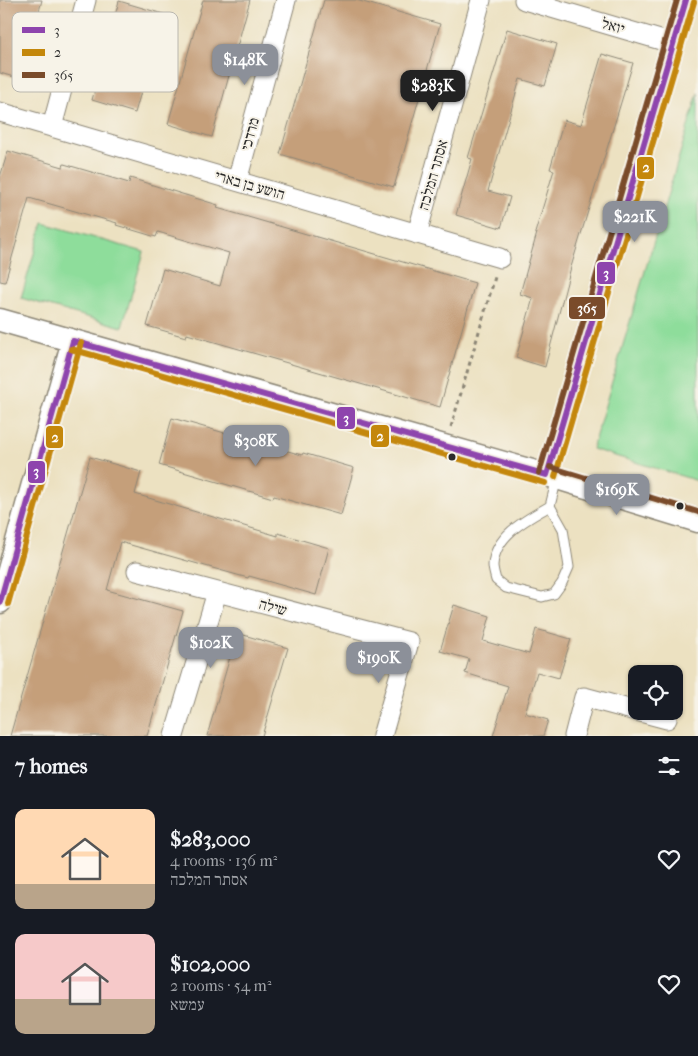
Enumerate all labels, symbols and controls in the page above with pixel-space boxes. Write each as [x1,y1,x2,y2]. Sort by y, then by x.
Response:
legend [12,12,178,92]
street label: יואל [599,14,627,38]
text: 3 [54,22,60,39]
text: 2 [54,44,61,61]
pin: $148K [210,44,280,86]
text: $148K [223,50,267,69]
text: 365 [54,67,73,84]
pin: $283K [398,70,468,112]
text: $283K [411,76,455,95]
street label: מרדכי [237,116,263,152]
street label: אסתר המלכה [414,137,452,212]
line badge: 2 [636,156,655,180]
text: 2 [642,159,650,176]
street label: הושע בן בארי [213,166,287,204]
pin: $221K [600,200,670,243]
text: $221K [614,207,656,226]
line badge: 3 [596,261,616,285]
text: 3 [603,265,609,282]
line badge: 365 [568,296,606,320]
text: 365 [577,300,597,317]
line badge: 3 [336,406,356,430]
text: 3 [343,410,349,427]
pin: $308K [221,424,291,467]
line badge: 2 [370,424,390,448]
line badge: 2 [45,425,64,449]
text: 2 [376,428,384,445]
text: 2 [51,429,59,446]
text: $308K [234,431,278,450]
unlabelled marker [447,452,457,462]
line badge: 3 [27,460,46,484]
text: 3 [33,463,39,480]
pin: $169K [582,474,652,516]
text: $169K [595,480,639,499]
unlabelled marker [675,501,685,511]
street label: שילה [257,595,289,619]
pin: $102K [176,626,246,669]
text: $102K [189,633,233,652]
pin: $190K [344,642,414,684]
text: $190K [357,648,401,667]
map controls [628,665,683,720]
button: locate [628,665,683,720]
icon: filters [655,752,683,780]
text: 7 homes [15,754,87,778]
text: $283,000 [170,827,251,851]
icon: home [55,829,115,889]
icon: heart [655,845,683,873]
text: 4 rooms · 136 m² [170,851,277,870]
text: אסתר המלכה [170,870,248,889]
text: $102,000 [170,952,250,976]
icon: home [55,954,115,1014]
icon: heart [655,970,683,998]
text: 2 rooms · 54 m² [170,976,271,995]
text: עמשא [170,995,204,1014]

